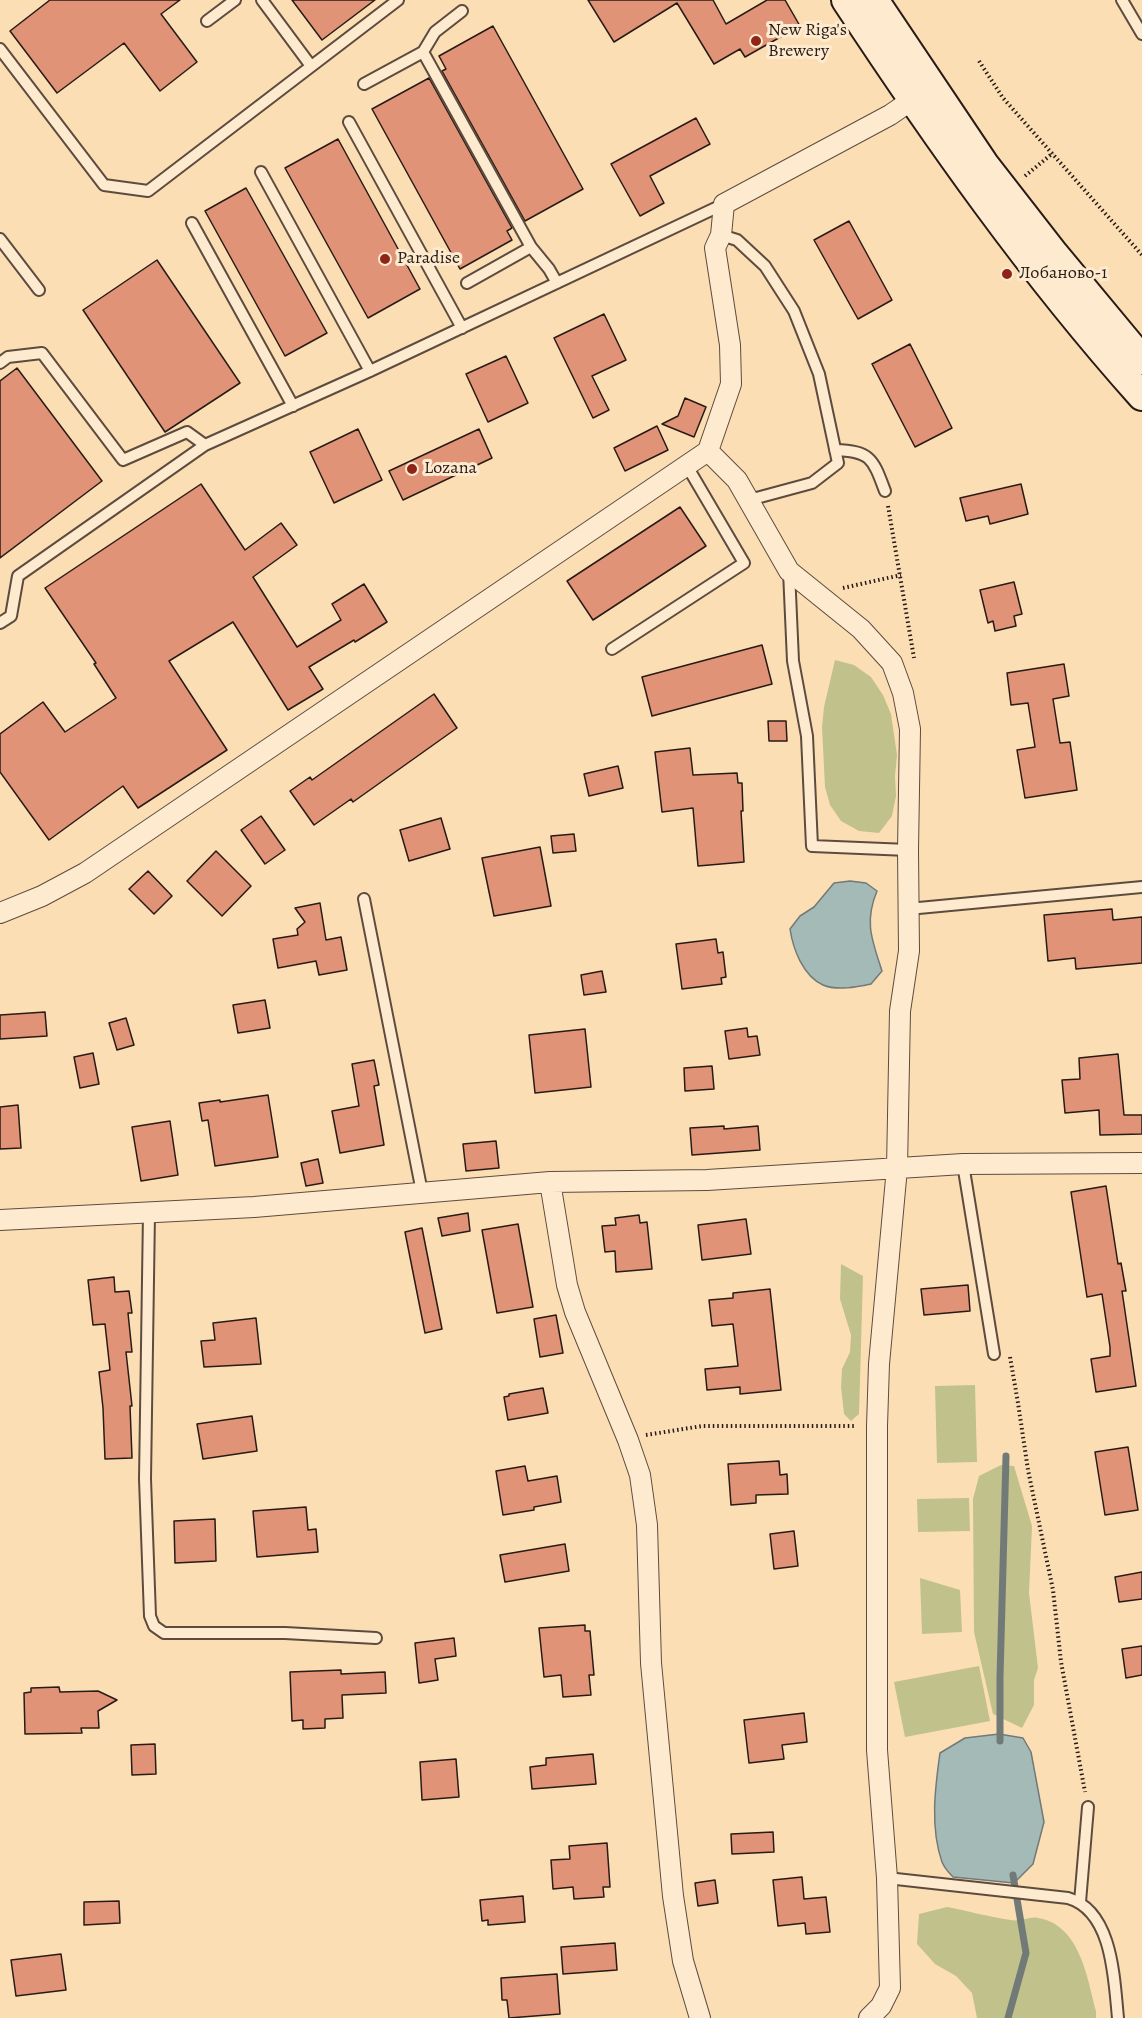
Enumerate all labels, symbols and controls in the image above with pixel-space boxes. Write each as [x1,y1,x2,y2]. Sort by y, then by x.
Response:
place label: New Riga's Brewery [768,20,847,63]
marker: New Riga's Brewery [749,34,763,48]
place label: Paradise [397,248,460,270]
marker: Paradise [378,252,392,266]
place label: Лобаново-1 [1019,263,1107,285]
marker: Лобаново-1 [1000,267,1014,281]
place label: Lozana [424,458,477,480]
marker: Lozana [405,462,419,476]

